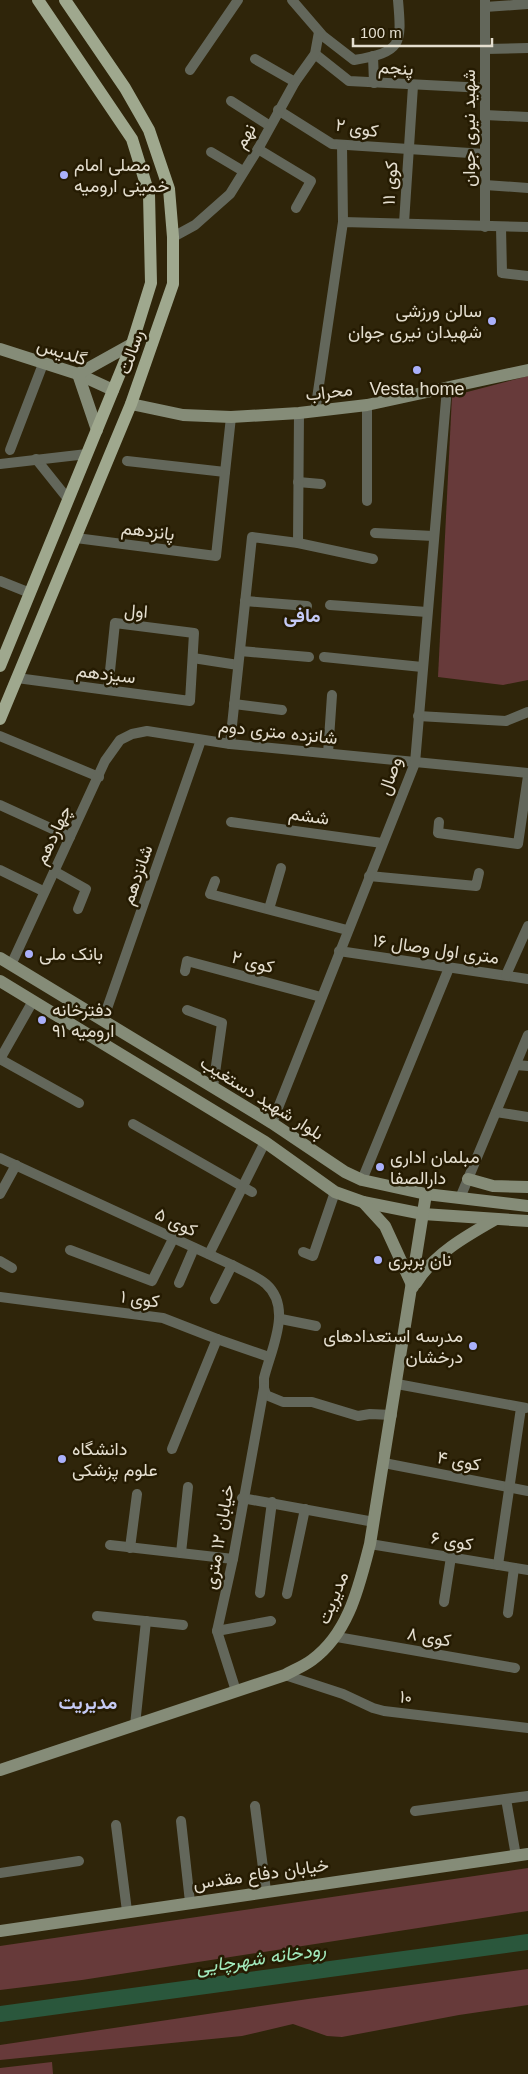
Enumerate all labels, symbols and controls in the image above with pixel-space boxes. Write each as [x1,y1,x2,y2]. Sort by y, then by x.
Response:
scale bar [353,15,492,47]
text: 100 m [360,24,402,41]
street label: پنجم [378,57,414,81]
street label: شهید نیری جوان [459,69,480,187]
street label: کوی ۲ [334,115,380,142]
street label: نهم [230,120,262,153]
place label: مصلی امام خمینی ارومیه [74,155,169,197]
street label: کوی ۱۱ [378,160,403,206]
marker: مصلی امام خمینی ارومیه [58,169,70,181]
place label: سالن ورزشی شهیدان نیری جوان [348,301,482,343]
marker: سالن ورزشی شهیدان نیری جوان [486,315,498,327]
street label: رسالت [114,327,149,377]
street label: گلدیس [34,335,89,370]
marker: Vesta home [411,364,423,376]
street label: محراب [304,379,354,406]
place label: Vesta home [369,379,465,399]
street label: پانزدهم [120,518,176,546]
street label: اول [123,600,149,623]
district label: مافی [284,605,320,627]
street label: سیزدهم [75,660,137,690]
street label: شانزده متری دوم [217,716,339,750]
street label: وصال [374,754,407,798]
street label: چهاردهم [31,802,77,869]
street label: ششم [287,803,331,831]
street label: شانزدهم [117,842,158,908]
street label: ۱۶ متری اول وصال [371,930,501,969]
place label: بانک ملی [39,944,103,965]
street label: کوی ۲ [229,947,276,978]
marker: بانک ملی [23,948,35,960]
place label: دفترخانه ۹۱ ارومیه [52,1000,114,1042]
marker: دفترخانه ۹۱ ارومیه [36,1014,48,1026]
street label: بلوار شهید دستغیب [196,1052,327,1145]
place label: مبلمان اداری دارالصفا [390,1147,480,1189]
marker: مبلمان اداری دارالصفا [374,1161,386,1173]
street label: کوی ۵ [151,1204,200,1241]
place label: نان بربری [388,1250,452,1271]
marker: نان بربری [372,1254,384,1266]
street label: کوی ۱ [119,1286,161,1313]
place label: مدرسه استعدادهای درخشان [323,1326,463,1368]
marker: مدرسه استعدادهای درخشان [467,1340,479,1352]
place label: دانشگاه علوم پزشکی [72,1439,158,1482]
street label: کوی ۴ [435,1447,483,1476]
marker: دانشگاه علوم پزشکی [56,1453,68,1465]
street label: خیابان ۱۲ متری [200,1483,239,1591]
street label: کوی ۶ [429,1527,475,1556]
street label: مدیریت [313,1569,353,1627]
street label: کوی ۸ [405,1623,453,1652]
street label: ۱۰ [398,1686,414,1708]
district label: مدیریت [59,1692,117,1715]
street label: خیابان دفاع مقدس [192,1855,330,1895]
water label: رودخانه شهرچایی [195,1938,328,1980]

